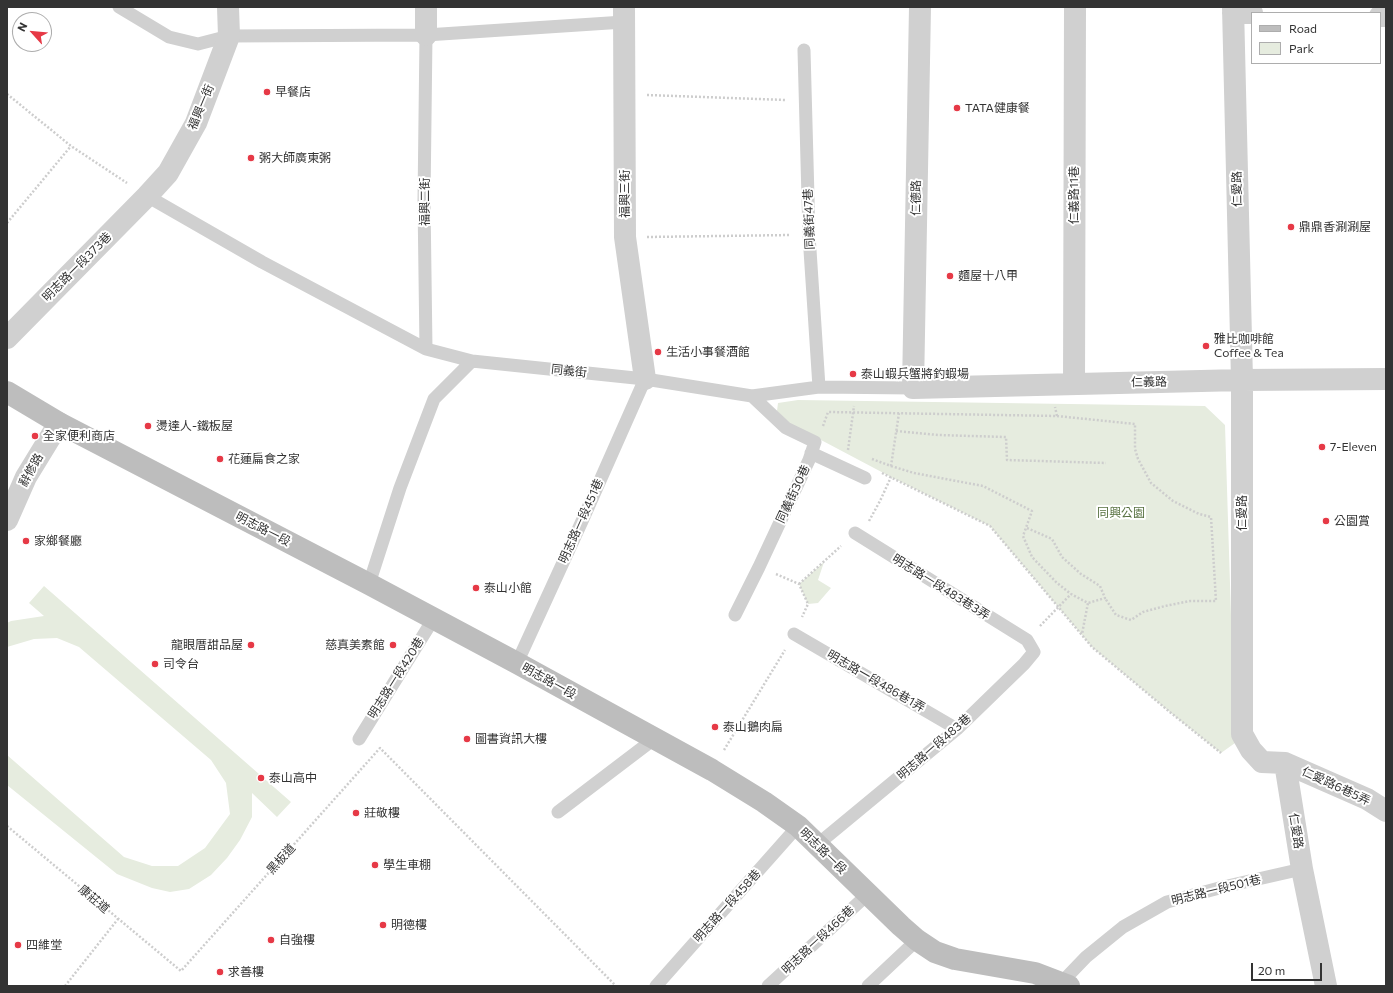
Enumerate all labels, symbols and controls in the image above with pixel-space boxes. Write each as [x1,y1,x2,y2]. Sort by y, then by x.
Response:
north arrow [12,12,52,52]
legend [1251,12,1381,64]
text: N [14,20,29,33]
text: Road [1289,21,1317,35]
text: Park [1289,41,1314,55]
street label: 福興一街 [185,82,217,132]
place label: 早餐店 [275,85,311,99]
marker: 早餐店 [262,87,272,97]
place label: TATA健康餐 [965,101,1030,115]
marker: TATA健康餐 [952,103,962,113]
place label: 粥大師廣東粥 [259,151,331,165]
marker: 粥大師廣東粥 [246,153,256,163]
street label: 仁義路11巷 [1067,166,1081,224]
street label: 福興三街 [618,170,632,218]
street label: 仁愛路 [1229,171,1245,207]
street label: 福興二街 [418,178,432,226]
street label: 仁德路 [908,180,924,216]
street label: 同義街47巷 [801,188,817,250]
place label: 鼎鼎香涮涮屋 [1299,220,1371,234]
marker: 鼎鼎香涮涮屋 [1286,222,1296,232]
street label: 明志路一段373巷 [39,229,115,305]
place label: 麵屋十八甲 [958,269,1018,283]
marker: 麵屋十八甲 [945,271,955,281]
place label: 雅比咖啡館 Coffee & Tea [1214,332,1284,360]
marker: 雅比咖啡館 Coffee & Tea [1201,341,1211,351]
place label: 生活小事餐酒館 [666,345,750,359]
marker: 生活小事餐酒館 [653,347,663,357]
street label: 同義街 [550,362,588,380]
place label: 泰山蝦兵蟹將釣蝦場 [861,367,969,381]
marker: 泰山蝦兵蟹將釣蝦場 [848,369,858,379]
street label: 仁義路 [1131,374,1167,390]
place label: 燙達人-鐵板屋 [156,419,233,433]
marker: 燙達人-鐵板屋 [143,421,153,431]
place label: 全家便利商店 [43,429,115,443]
marker: 全家便利商店 [30,431,40,441]
place label: 7-Eleven [1330,440,1377,454]
marker: 7-Eleven [1317,442,1327,452]
street label: 辭修路 [16,451,46,489]
place label: 花蓮扁食之家 [228,452,300,466]
marker: 花蓮扁食之家 [215,454,225,464]
street label: 同義街30巷 [773,463,813,525]
street label: 明志路一段451巷 [556,476,606,566]
street label: 仁愛路 [1235,495,1249,531]
park label: 同興公園 [1097,506,1145,520]
street label: 明志路一段 [233,509,293,549]
place label: 公園賞 [1334,514,1370,528]
marker: 公園賞 [1321,516,1331,526]
place label: 家鄉餐廳 [34,534,82,548]
marker: 家鄉餐廳 [21,536,31,546]
street label: 明志路一段483巷3弄 [890,551,992,623]
place label: 泰山小館 [484,581,532,595]
marker: 泰山小館 [471,583,481,593]
street label: 明志路一段420巷 [365,635,427,721]
place label: 龍眼厝甜品屋 [171,638,243,652]
place label: 慈真美素館 [325,638,385,652]
marker: 龍眼厝甜品屋 [246,640,256,650]
marker: 慈真美素館 [388,640,398,650]
street label: 明志路一段486巷1弄 [824,647,928,715]
place label: 司令台 [163,657,199,671]
marker: 司令台 [150,659,160,669]
street label: 明志路一段 [519,660,579,702]
street label: 明志路一段483巷 [894,711,974,783]
place label: 泰山鵝肉扁 [723,720,783,734]
marker: 泰山鵝肉扁 [710,722,720,732]
place label: 圖書資訊大樓 [475,732,547,746]
marker: 圖書資訊大樓 [462,734,472,744]
street label: 仁愛路6巷5弄 [1299,764,1373,808]
place label: 泰山高中 [269,771,317,785]
marker: 泰山高中 [256,773,266,783]
place label: 莊敬樓 [364,806,400,820]
marker: 莊敬樓 [351,808,361,818]
street label: 仁愛路 [1286,812,1306,850]
street label: 明志路一段 [796,825,850,877]
street label: 黑板道 [264,841,298,877]
place label: 學生車棚 [383,858,431,872]
marker: 學生車棚 [370,860,380,870]
street label: 明志路一段458巷 [690,866,764,946]
street label: 明志路一段501巷 [1170,872,1262,908]
street label: 康莊道 [76,882,112,916]
street label: 明志路一段466巷 [779,903,857,977]
place label: 明德樓 [391,918,427,932]
marker: 明德樓 [378,920,388,930]
place label: 自強樓 [279,933,315,947]
marker: 自強樓 [266,935,276,945]
place label: 四維堂 [26,938,62,952]
marker: 四維堂 [13,940,23,950]
scale bar [1253,955,1324,981]
text: 20 m [1258,963,1285,977]
place label: 求善樓 [228,965,264,979]
marker: 求善樓 [215,967,225,977]

